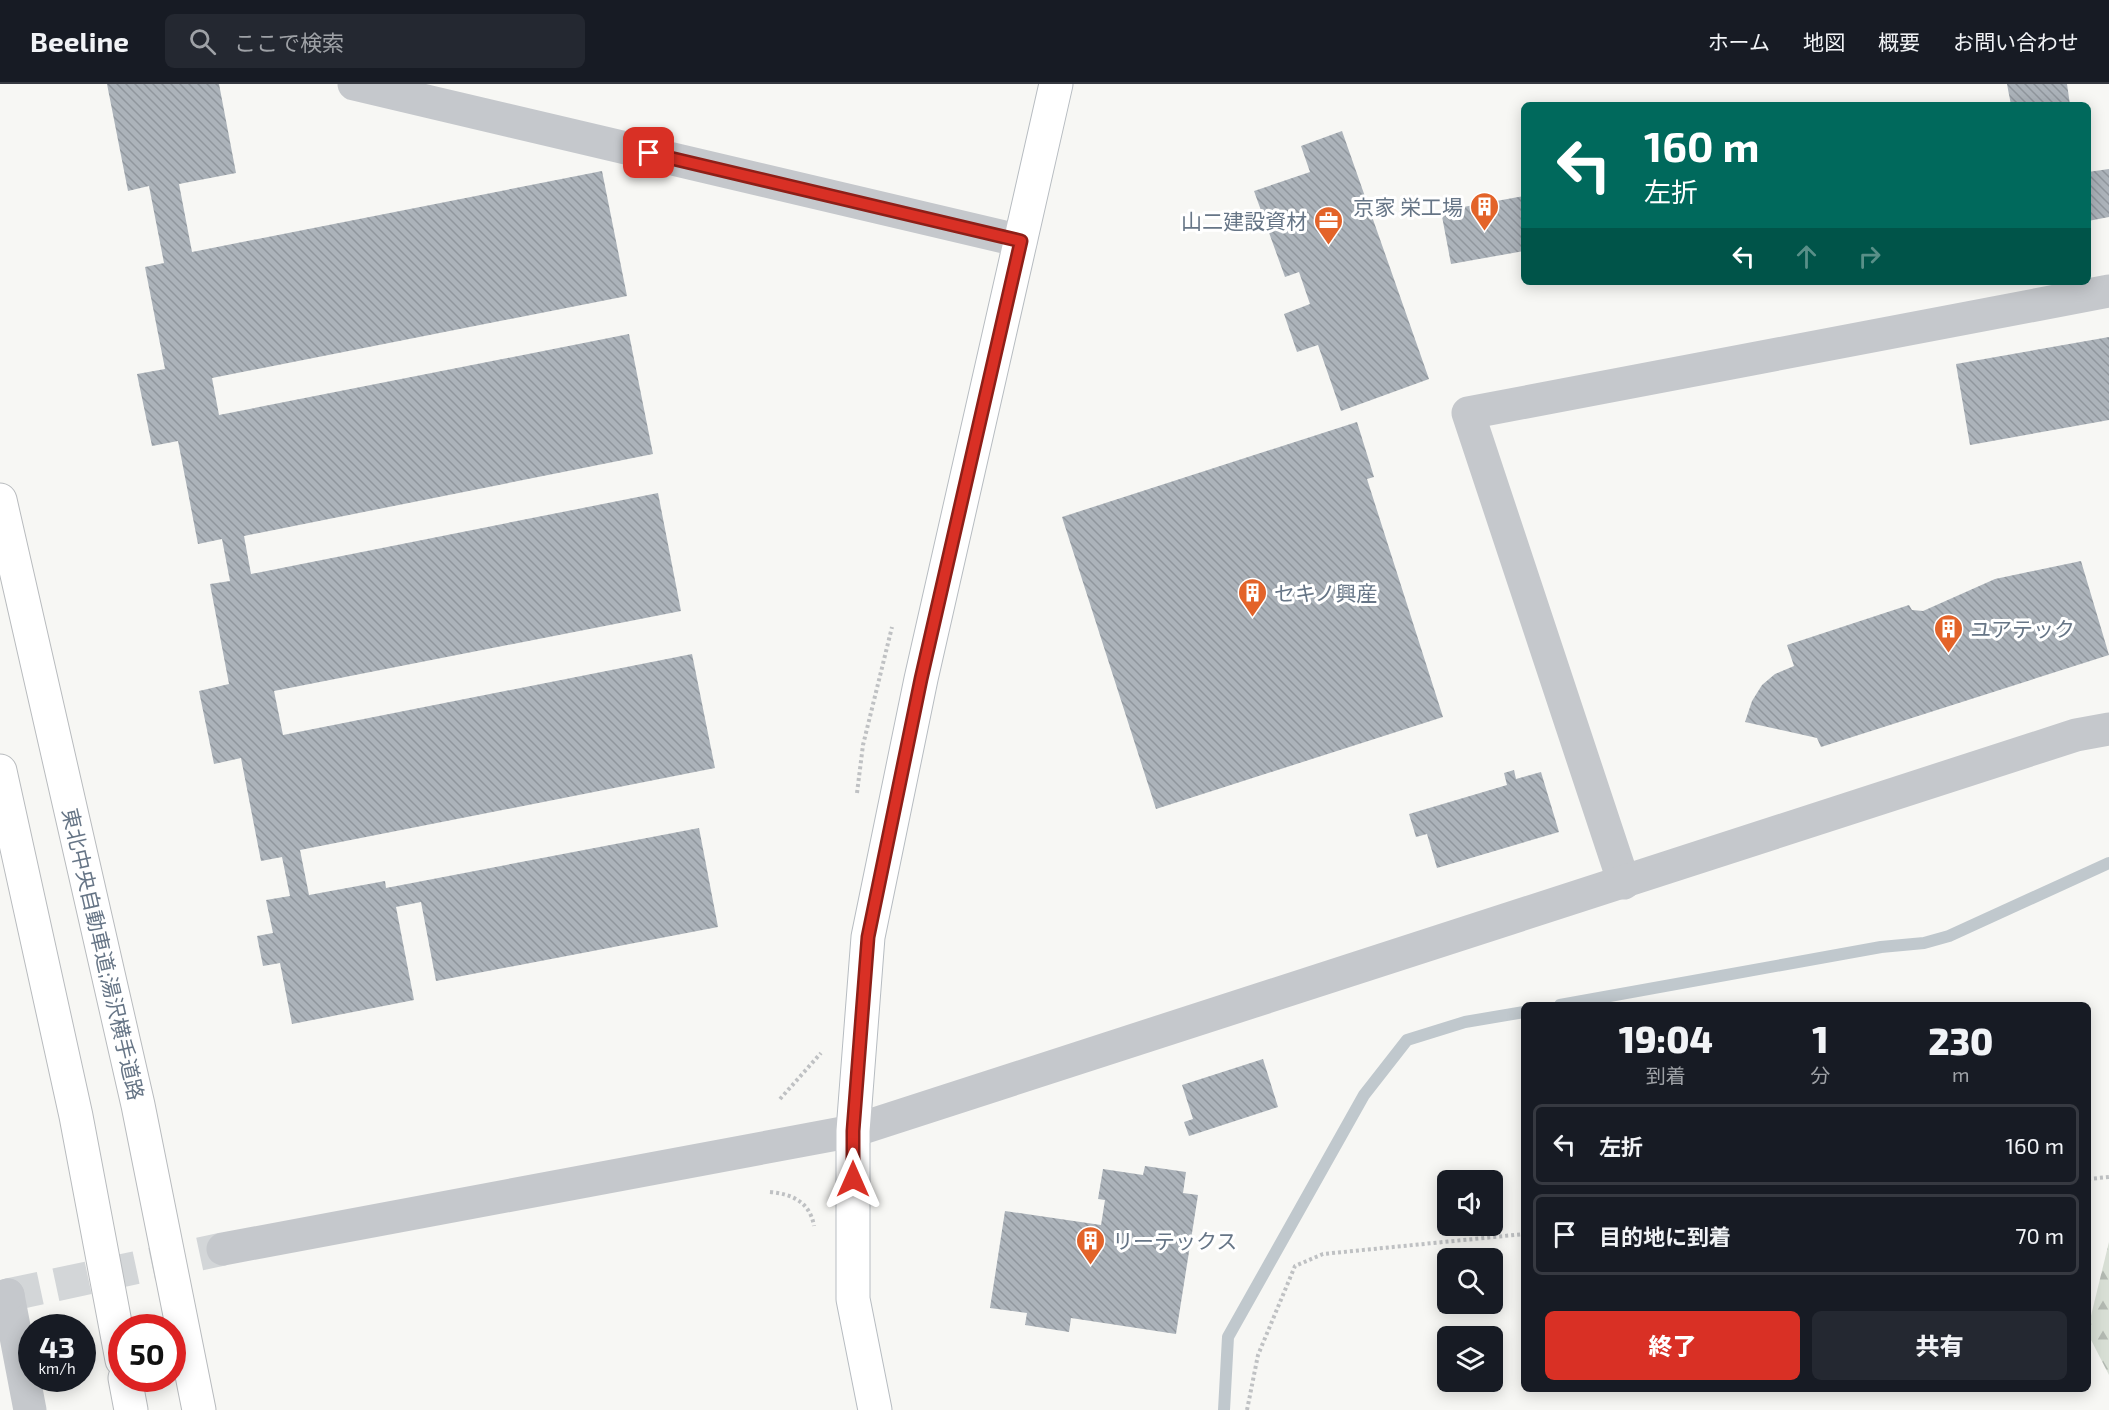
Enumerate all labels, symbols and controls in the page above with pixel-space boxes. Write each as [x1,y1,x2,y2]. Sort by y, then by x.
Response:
search box [165,14,585,68]
text: Beeline [30,24,129,58]
icon: search [186,25,219,58]
text: ここで検索 [234,29,344,55]
text: ホーム [1708,29,1770,54]
text: 地図 [1803,29,1845,54]
text: 概要 [1878,29,1920,54]
text: お問い合わせ [1953,29,2079,54]
text: 160 m [1644,120,1760,170]
icon: left [1545,126,1623,204]
pin [623,127,674,178]
icon: arrive [632,136,665,169]
text: 左折 [1644,175,1698,207]
building icon: 京家 栄工場 [1468,190,1500,232]
place label: 京家 栄工場 [1353,194,1463,219]
office icon: 山二建設資材 [1312,204,1344,246]
place label: 山二建設資材 [1181,208,1307,233]
icon: left [1727,240,1760,273]
icon: ahead [1790,240,1823,273]
icon: right [1853,240,1886,273]
building icon: セキノ興産 [1237,576,1269,618]
place label: セキノ興産 [1274,580,1378,605]
building icon: ユアテック [1933,612,1965,654]
place label: ユアテック [1970,616,2075,641]
street label: 東北中央自動車道;湯沢横手道路 [58,806,150,1102]
text: 19:04 [1619,1017,1713,1060]
text: 1 [1812,1017,1829,1060]
text: 230 [1928,1019,1993,1062]
text: m [1952,1062,1969,1086]
text: 到着 [1646,1063,1686,1087]
text: 分 [1810,1063,1830,1087]
icon: left [1548,1128,1581,1161]
text: 160 m [2005,1132,2064,1158]
text: 左折 [1599,1133,1643,1159]
position arrow [821,1147,885,1211]
map controls [1437,1170,1503,1392]
button: sound [1437,1170,1503,1236]
icon: arrive [1548,1218,1581,1251]
text: 70 m [2015,1222,2064,1248]
text: 目的地に到着 [1599,1223,1731,1249]
building icon: リーテックス [1075,1224,1107,1266]
place label: リーテックス [1112,1228,1237,1253]
button: search [1437,1248,1503,1314]
button: 終了 [1545,1311,1800,1380]
button: 共有 [1812,1311,2067,1380]
speed limit sign: 50 [108,1314,186,1392]
button: layers [1437,1326,1503,1392]
text: 43 [39,1328,75,1364]
text: km/h [38,1359,76,1377]

